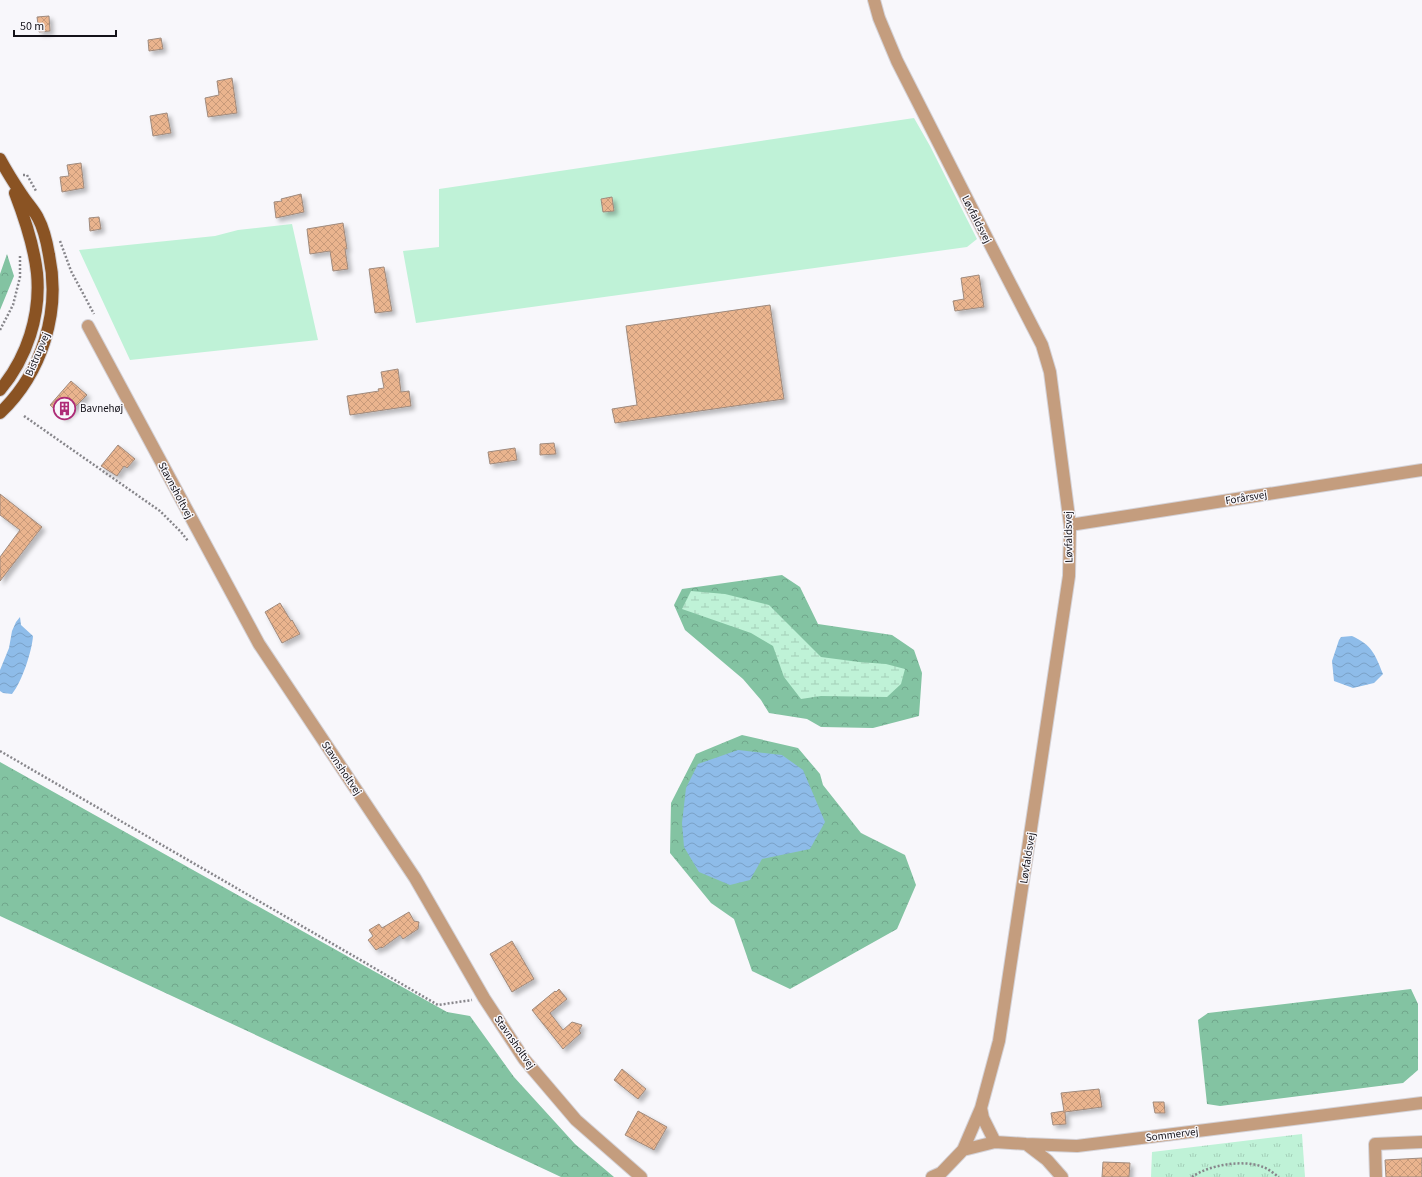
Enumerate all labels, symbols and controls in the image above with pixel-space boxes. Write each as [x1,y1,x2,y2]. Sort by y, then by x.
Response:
scale bar [14,12,116,38]
text: 50 m [20,18,44,35]
street label: Løvfaldsvej [958,193,995,246]
street label: Bistrupvej [21,330,53,378]
building icon: Bavnehøj [51,395,77,421]
place label: Bavnehøj [80,401,123,416]
street label: Stavnsholtvej [154,459,197,521]
street label: Forårsvej [1224,487,1268,508]
street label: Løvfaldsvej [1061,511,1076,563]
street label: Stavnsholtvej [318,738,365,798]
street label: Løvfaldsvej [1016,831,1039,885]
street label: Stavnsholtvej [491,1013,539,1072]
street label: Sommervej [1145,1124,1199,1145]

